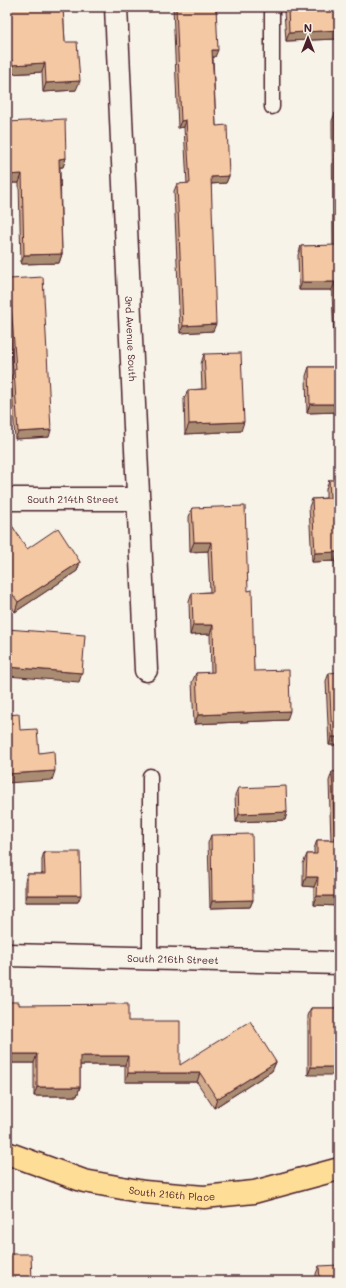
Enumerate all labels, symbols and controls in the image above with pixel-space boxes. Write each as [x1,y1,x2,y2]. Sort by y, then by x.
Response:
north arrow [288,18,328,58]
text: N [304,20,312,35]
street label: 3rd Avenue South [122,296,140,382]
street label: South 214th Street [27,492,119,506]
street label: South 216th Street [127,951,219,967]
street label: South 216th Place [128,1182,216,1204]

